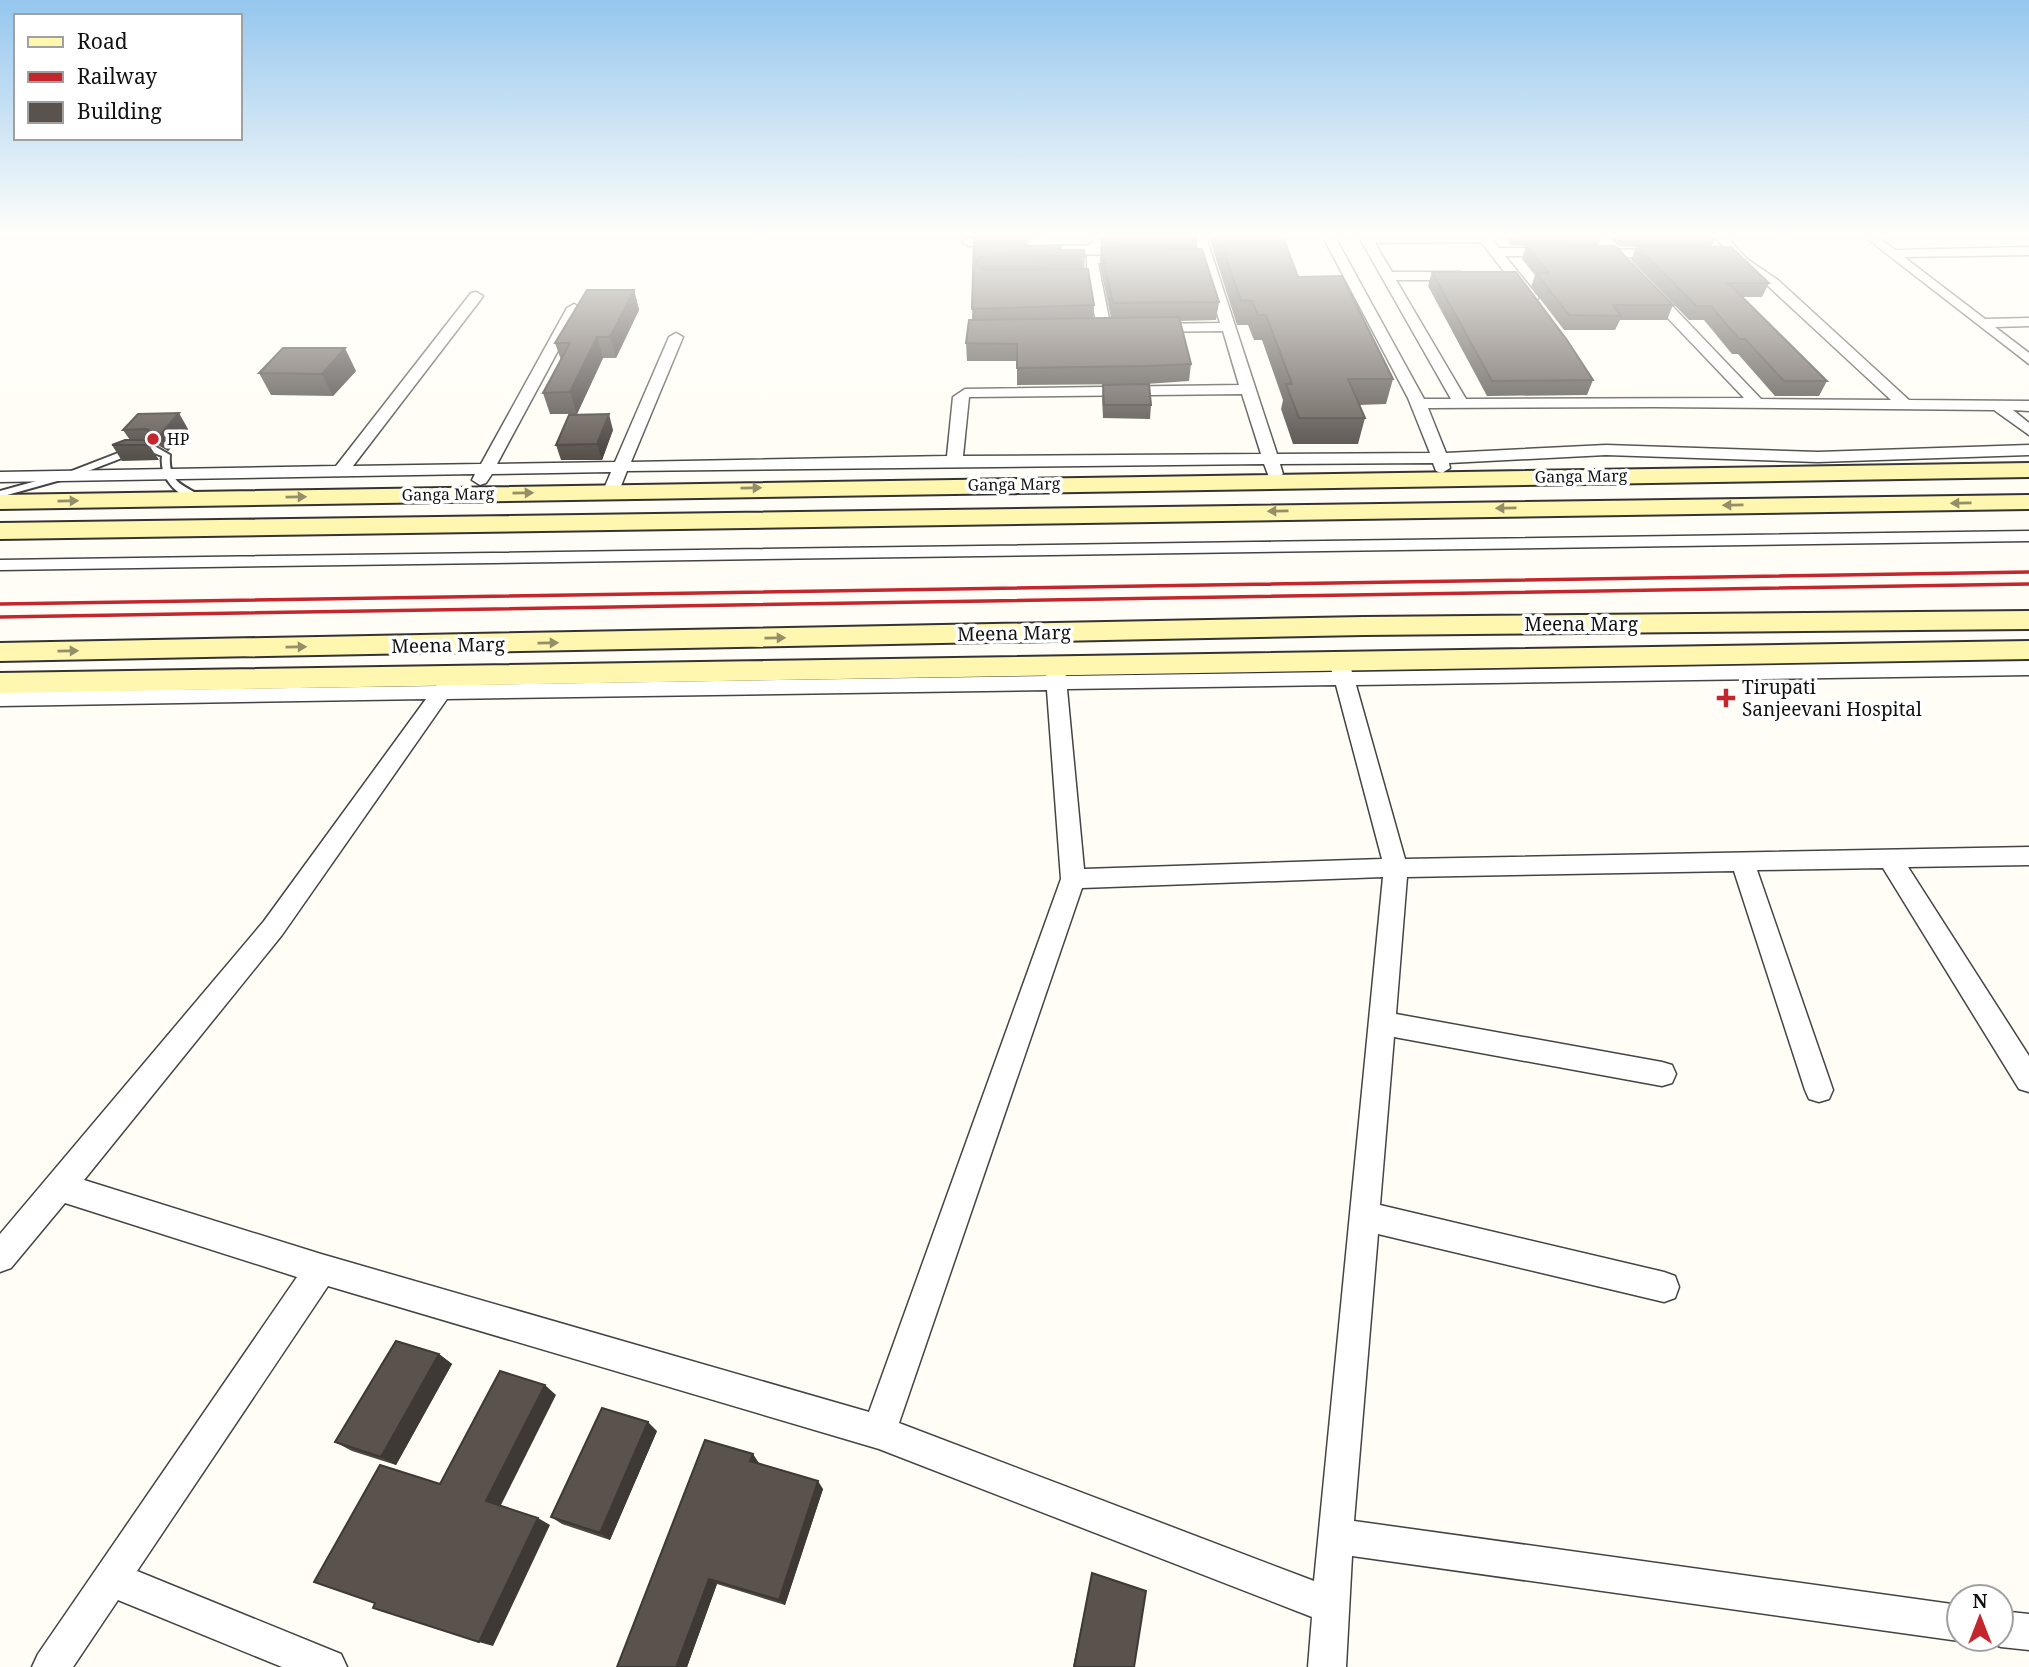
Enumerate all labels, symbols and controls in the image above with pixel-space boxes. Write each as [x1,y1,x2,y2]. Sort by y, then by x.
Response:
legend [14,14,242,140]
text: Road [77,27,128,55]
text: Railway [77,62,157,90]
text: Building [77,97,162,125]
place label: HP [167,428,190,450]
marker: HP [145,431,161,447]
street label: Ganga Marg [1534,464,1628,488]
street label: Ganga Marg [967,472,1061,496]
street label: Ganga Marg [401,482,495,506]
one-way arrow [740,483,762,494]
one-way arrow [512,487,534,498]
one-way arrow [285,491,307,503]
one-way arrow [57,495,79,507]
one-way arrow [1950,497,1972,509]
one-way arrow [1722,499,1744,511]
one-way arrow [1495,502,1517,514]
one-way arrow [1267,505,1289,517]
street label: Meena Marg [1524,611,1638,637]
street label: Meena Marg [957,619,1071,647]
street label: Meena Marg [391,631,505,659]
one-way arrow [764,632,786,644]
one-way arrow [537,637,559,648]
one-way arrow [285,642,307,653]
one-way arrow [57,645,79,657]
place label: Tirupati Sanjeevani Hospital [1742,674,1922,722]
marker: Tirupati Sanjeevani Hospital [1716,688,1736,708]
north arrow [1945,1583,2015,1653]
text: N [1973,1588,1988,1614]

